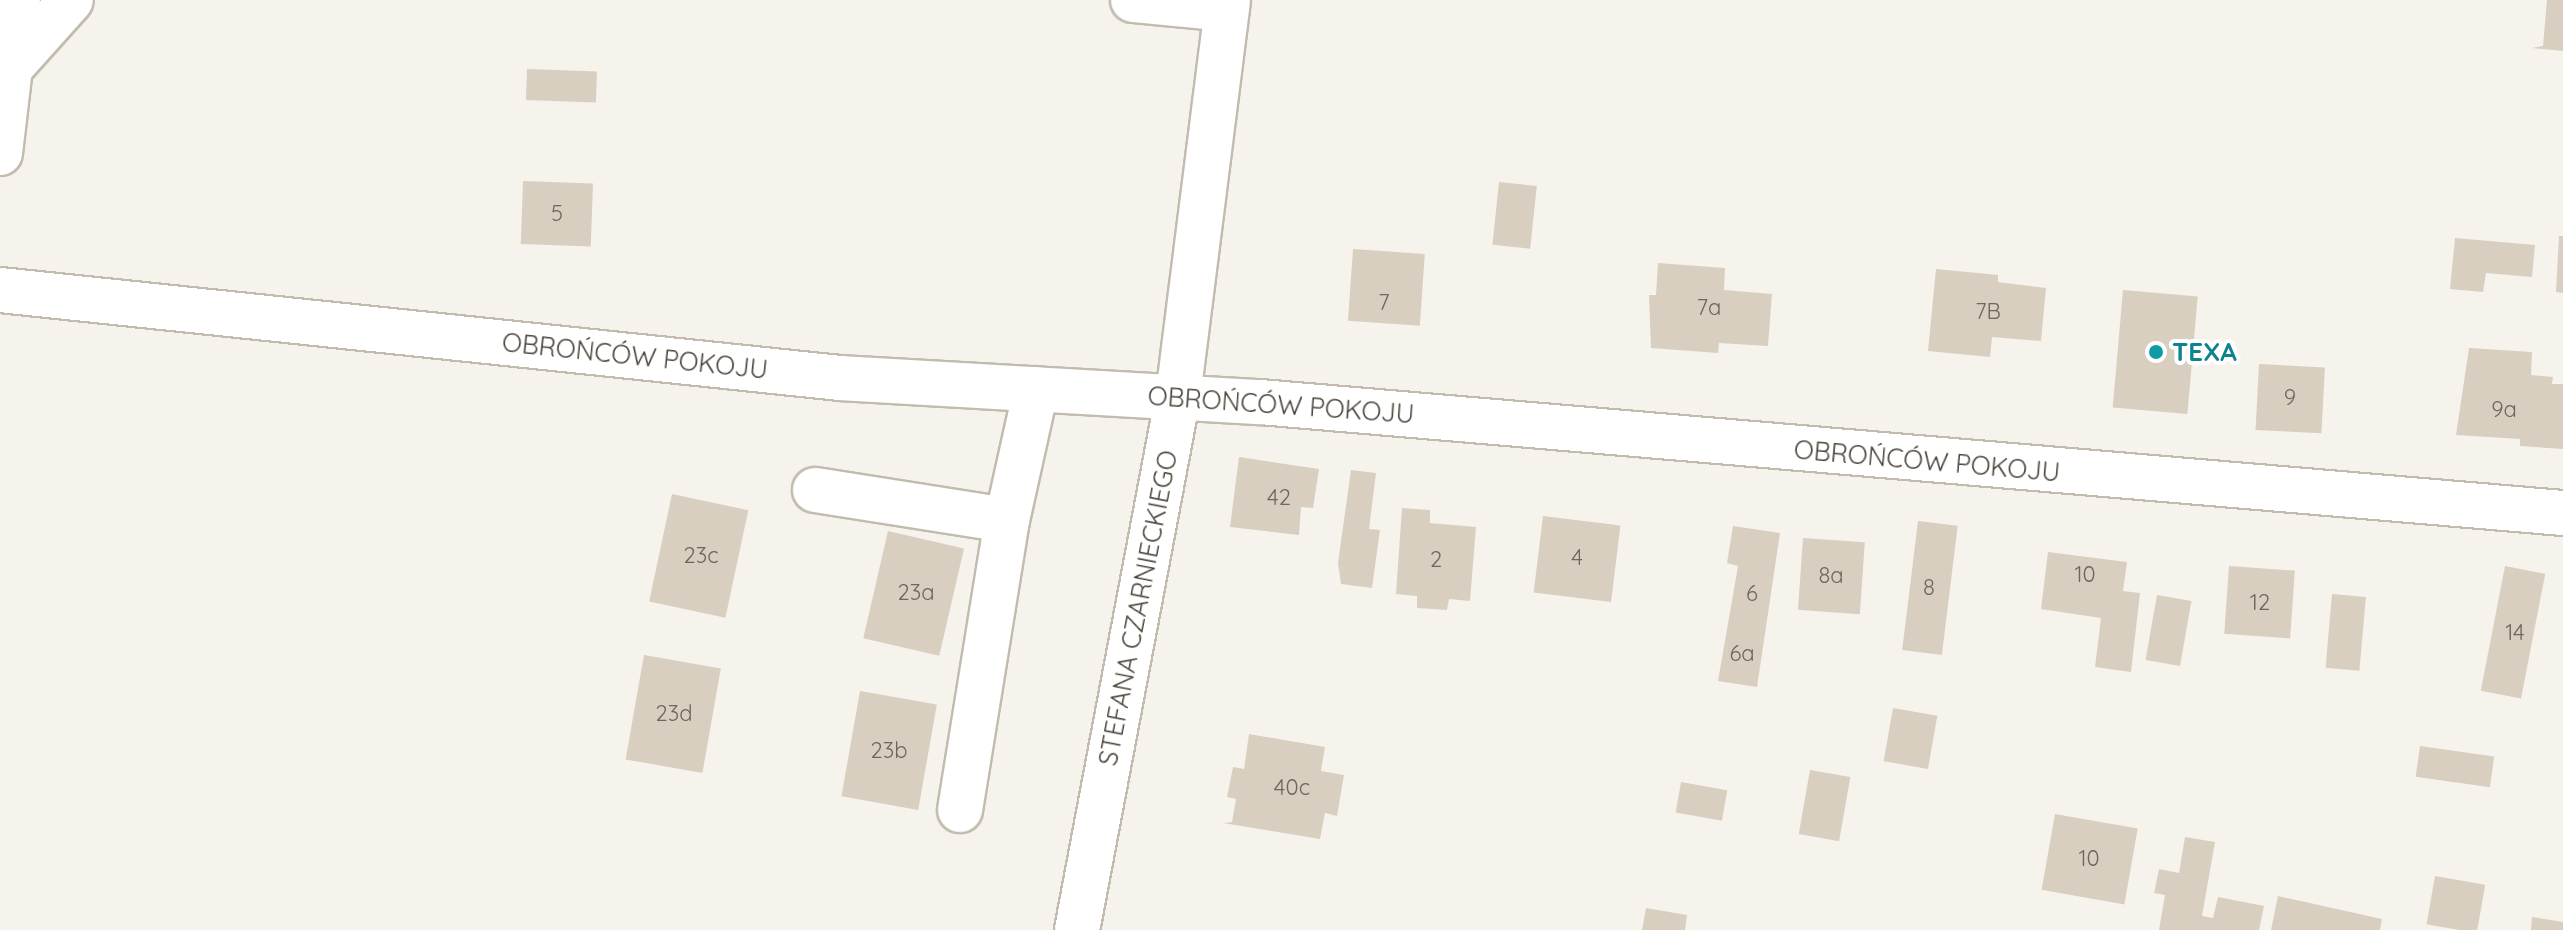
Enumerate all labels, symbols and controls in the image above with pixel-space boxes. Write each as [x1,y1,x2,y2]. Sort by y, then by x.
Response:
house number: 5 [551,201,563,227]
house number: 7 [1378,290,1390,316]
house number: 7a [1697,295,1721,321]
house number: 7B [1975,299,2001,325]
street label: OBROŃCÓW POKOJU [501,327,769,385]
place label: TEXA [2172,336,2237,368]
marker: TEXA [2147,343,2165,361]
street label: OBROŃCÓW POKOJU [1147,380,1415,430]
house number: 9 [2284,385,2296,411]
house number: 9a [2491,397,2517,423]
street label: OBROŃCÓW POKOJU [1793,434,2061,488]
street label: STEFANA CZARNIECKIEGO [1092,448,1184,768]
house number: 42 [1267,485,1291,511]
house number: 23c [683,543,719,569]
house number: 4 [1571,545,1583,571]
house number: 2 [1430,547,1442,573]
house number: 10 [2074,562,2096,588]
house number: 8a [1818,563,1844,589]
house number: 8 [1923,575,1935,601]
house number: 23a [897,580,935,606]
house number: 6 [1746,581,1758,607]
house number: 12 [2250,590,2270,616]
house number: 14 [2505,620,2525,646]
house number: 6a [1729,641,1755,667]
house number: 23d [655,701,693,727]
house number: 23b [870,738,908,764]
house number: 40c [1274,775,1310,801]
house number: 10 [2078,846,2100,872]

